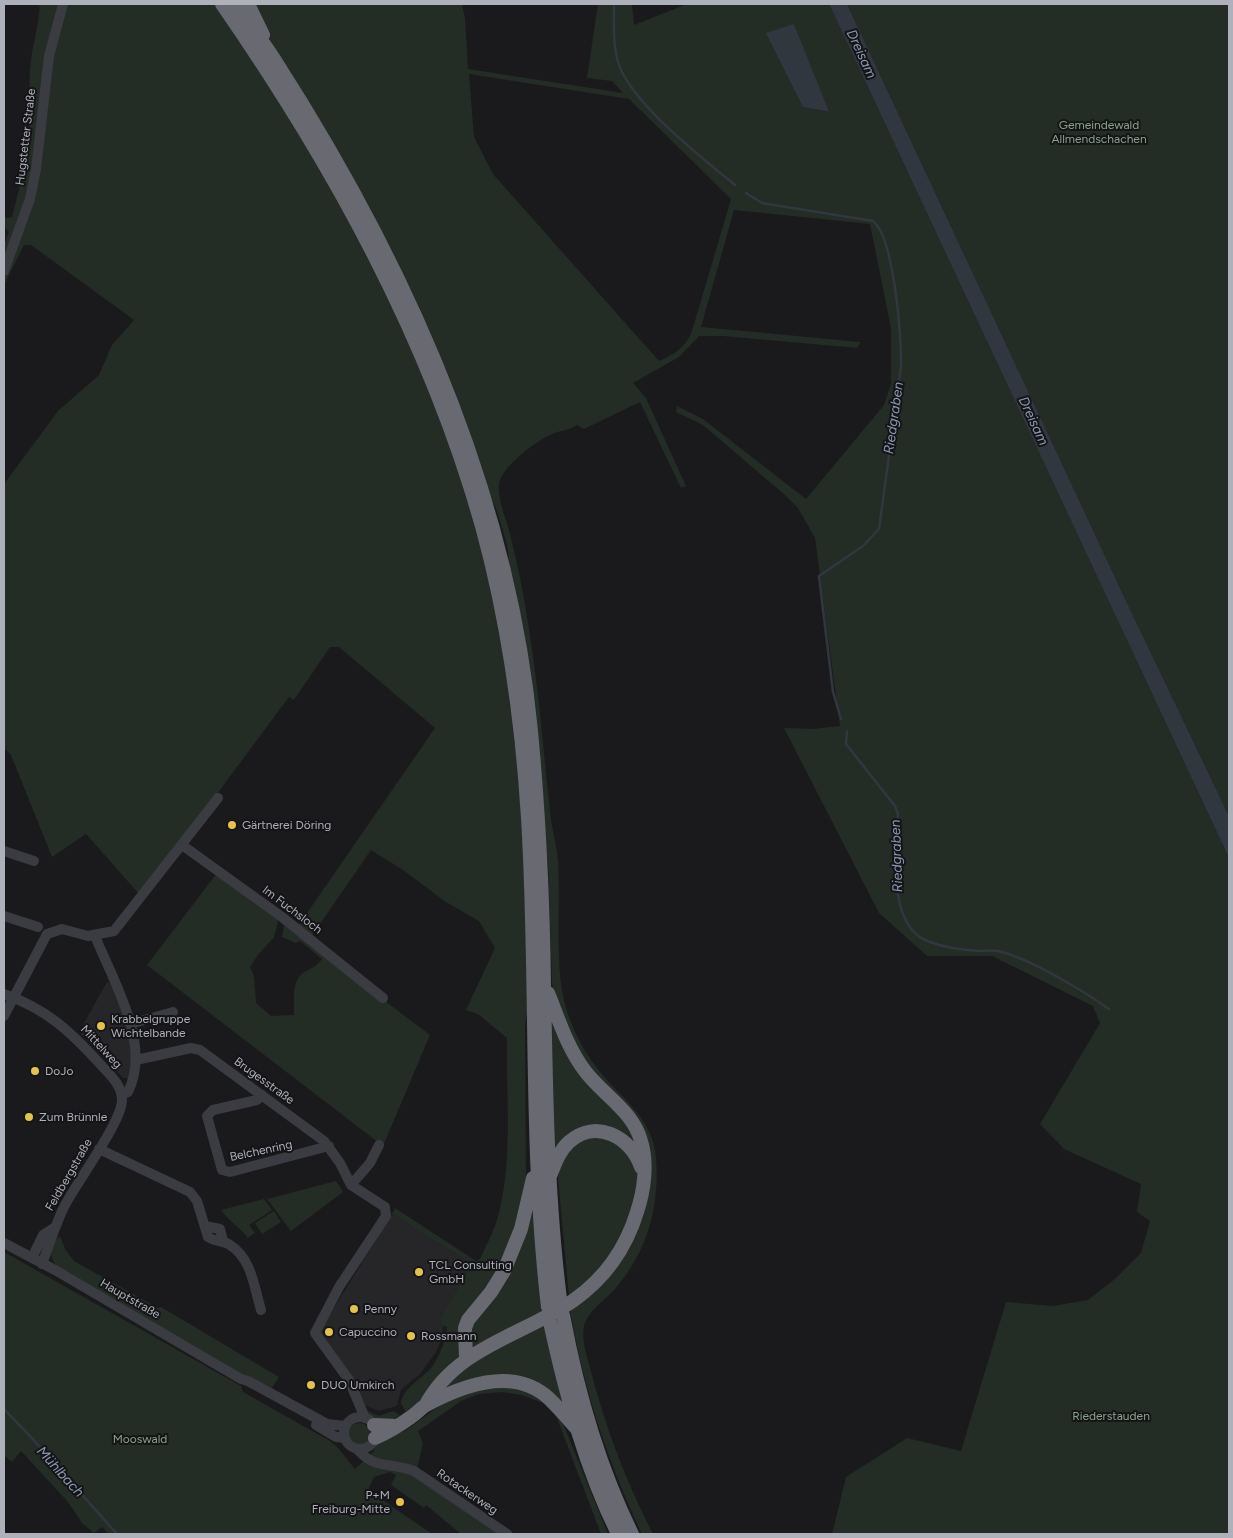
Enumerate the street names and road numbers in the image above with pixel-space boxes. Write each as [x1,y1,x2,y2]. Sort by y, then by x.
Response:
street label: Hugstetter Straße [13,88,39,186]
street label: Im Fuchsloch [259,883,325,937]
street label: Mittelweg [77,1022,125,1072]
street label: Brugesstraße [231,1054,297,1108]
street label: Feldbergstraße [43,1136,95,1214]
street label: Belchenring [228,1137,294,1165]
street label: Hauptstraße [97,1276,163,1322]
street label: Rotackerweg [434,1466,500,1518]

